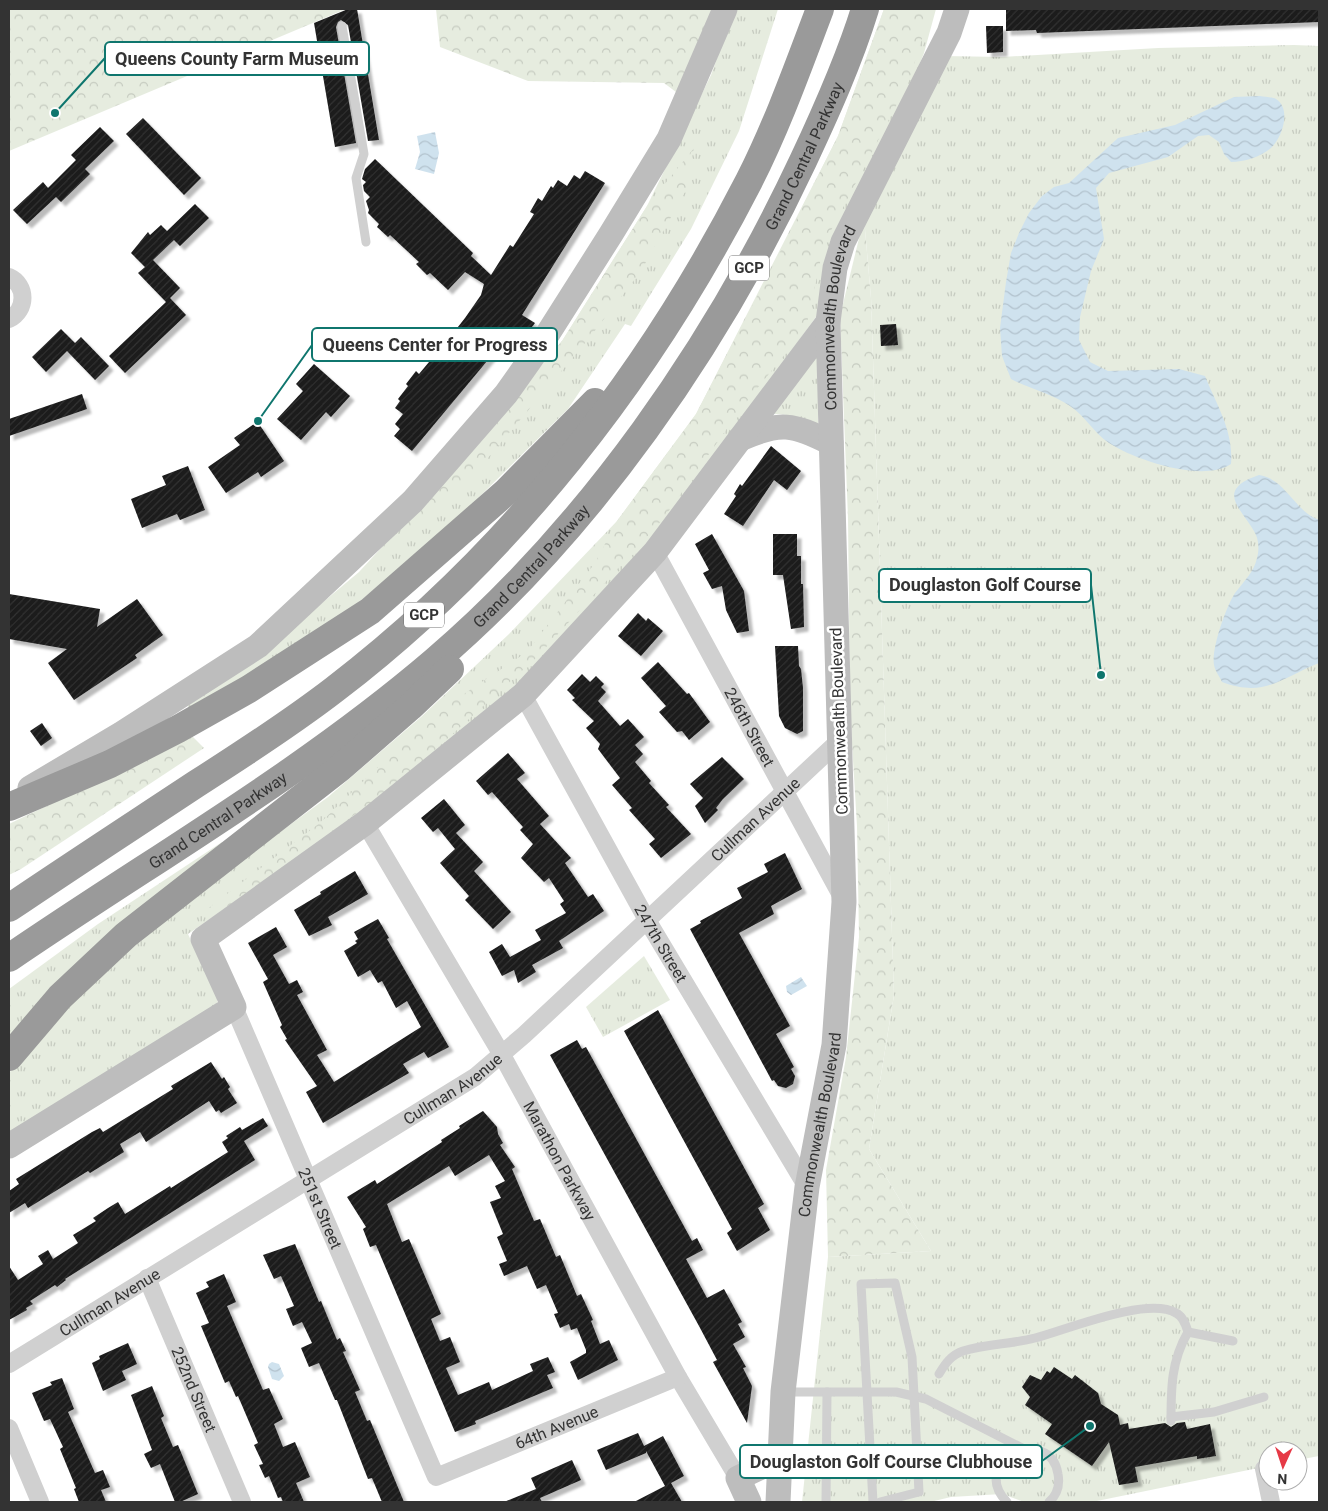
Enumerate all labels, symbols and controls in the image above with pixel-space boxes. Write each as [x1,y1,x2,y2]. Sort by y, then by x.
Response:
callout: Queens County Farm Museum [105,42,369,75]
text: Queens County Farm Museum [115,48,359,69]
street label: Grand Central Parkway [761,79,847,233]
street label: Commonwealth Boulevard [818,222,859,411]
road number: GCP [729,256,769,280]
callout: Queens Center for Progress [312,328,557,361]
text: Queens Center for Progress [323,334,547,355]
street label: Grand Central Parkway [469,500,593,631]
callout: Douglaston Golf Course [879,569,1091,602]
text: Douglaston Golf Course [889,574,1081,595]
road number: GCP [404,602,444,628]
street label: Commonwealth Boulevard [826,627,852,815]
street label: 246th Street [721,684,779,770]
street label: Grand Central Parkway [145,767,291,873]
street label: Cullman Avenue [707,773,804,865]
street label: 247th Street [631,901,691,986]
street label: Commonwealth Boulevard [794,1032,844,1218]
street label: Cullman Avenue [400,1049,506,1128]
street label: Marathon Parkway [520,1098,600,1224]
street label: 251st Street [295,1165,346,1252]
street label: Cullman Avenue [56,1264,163,1340]
street label: 252nd Street [168,1344,221,1435]
street label: 64th Avenue [512,1402,601,1453]
north arrow [1258,1441,1308,1491]
callout: Douglaston Golf Course Clubhouse [740,1445,1042,1478]
text: Douglaston Golf Course Clubhouse [750,1451,1033,1472]
text: N [1277,1471,1288,1487]

